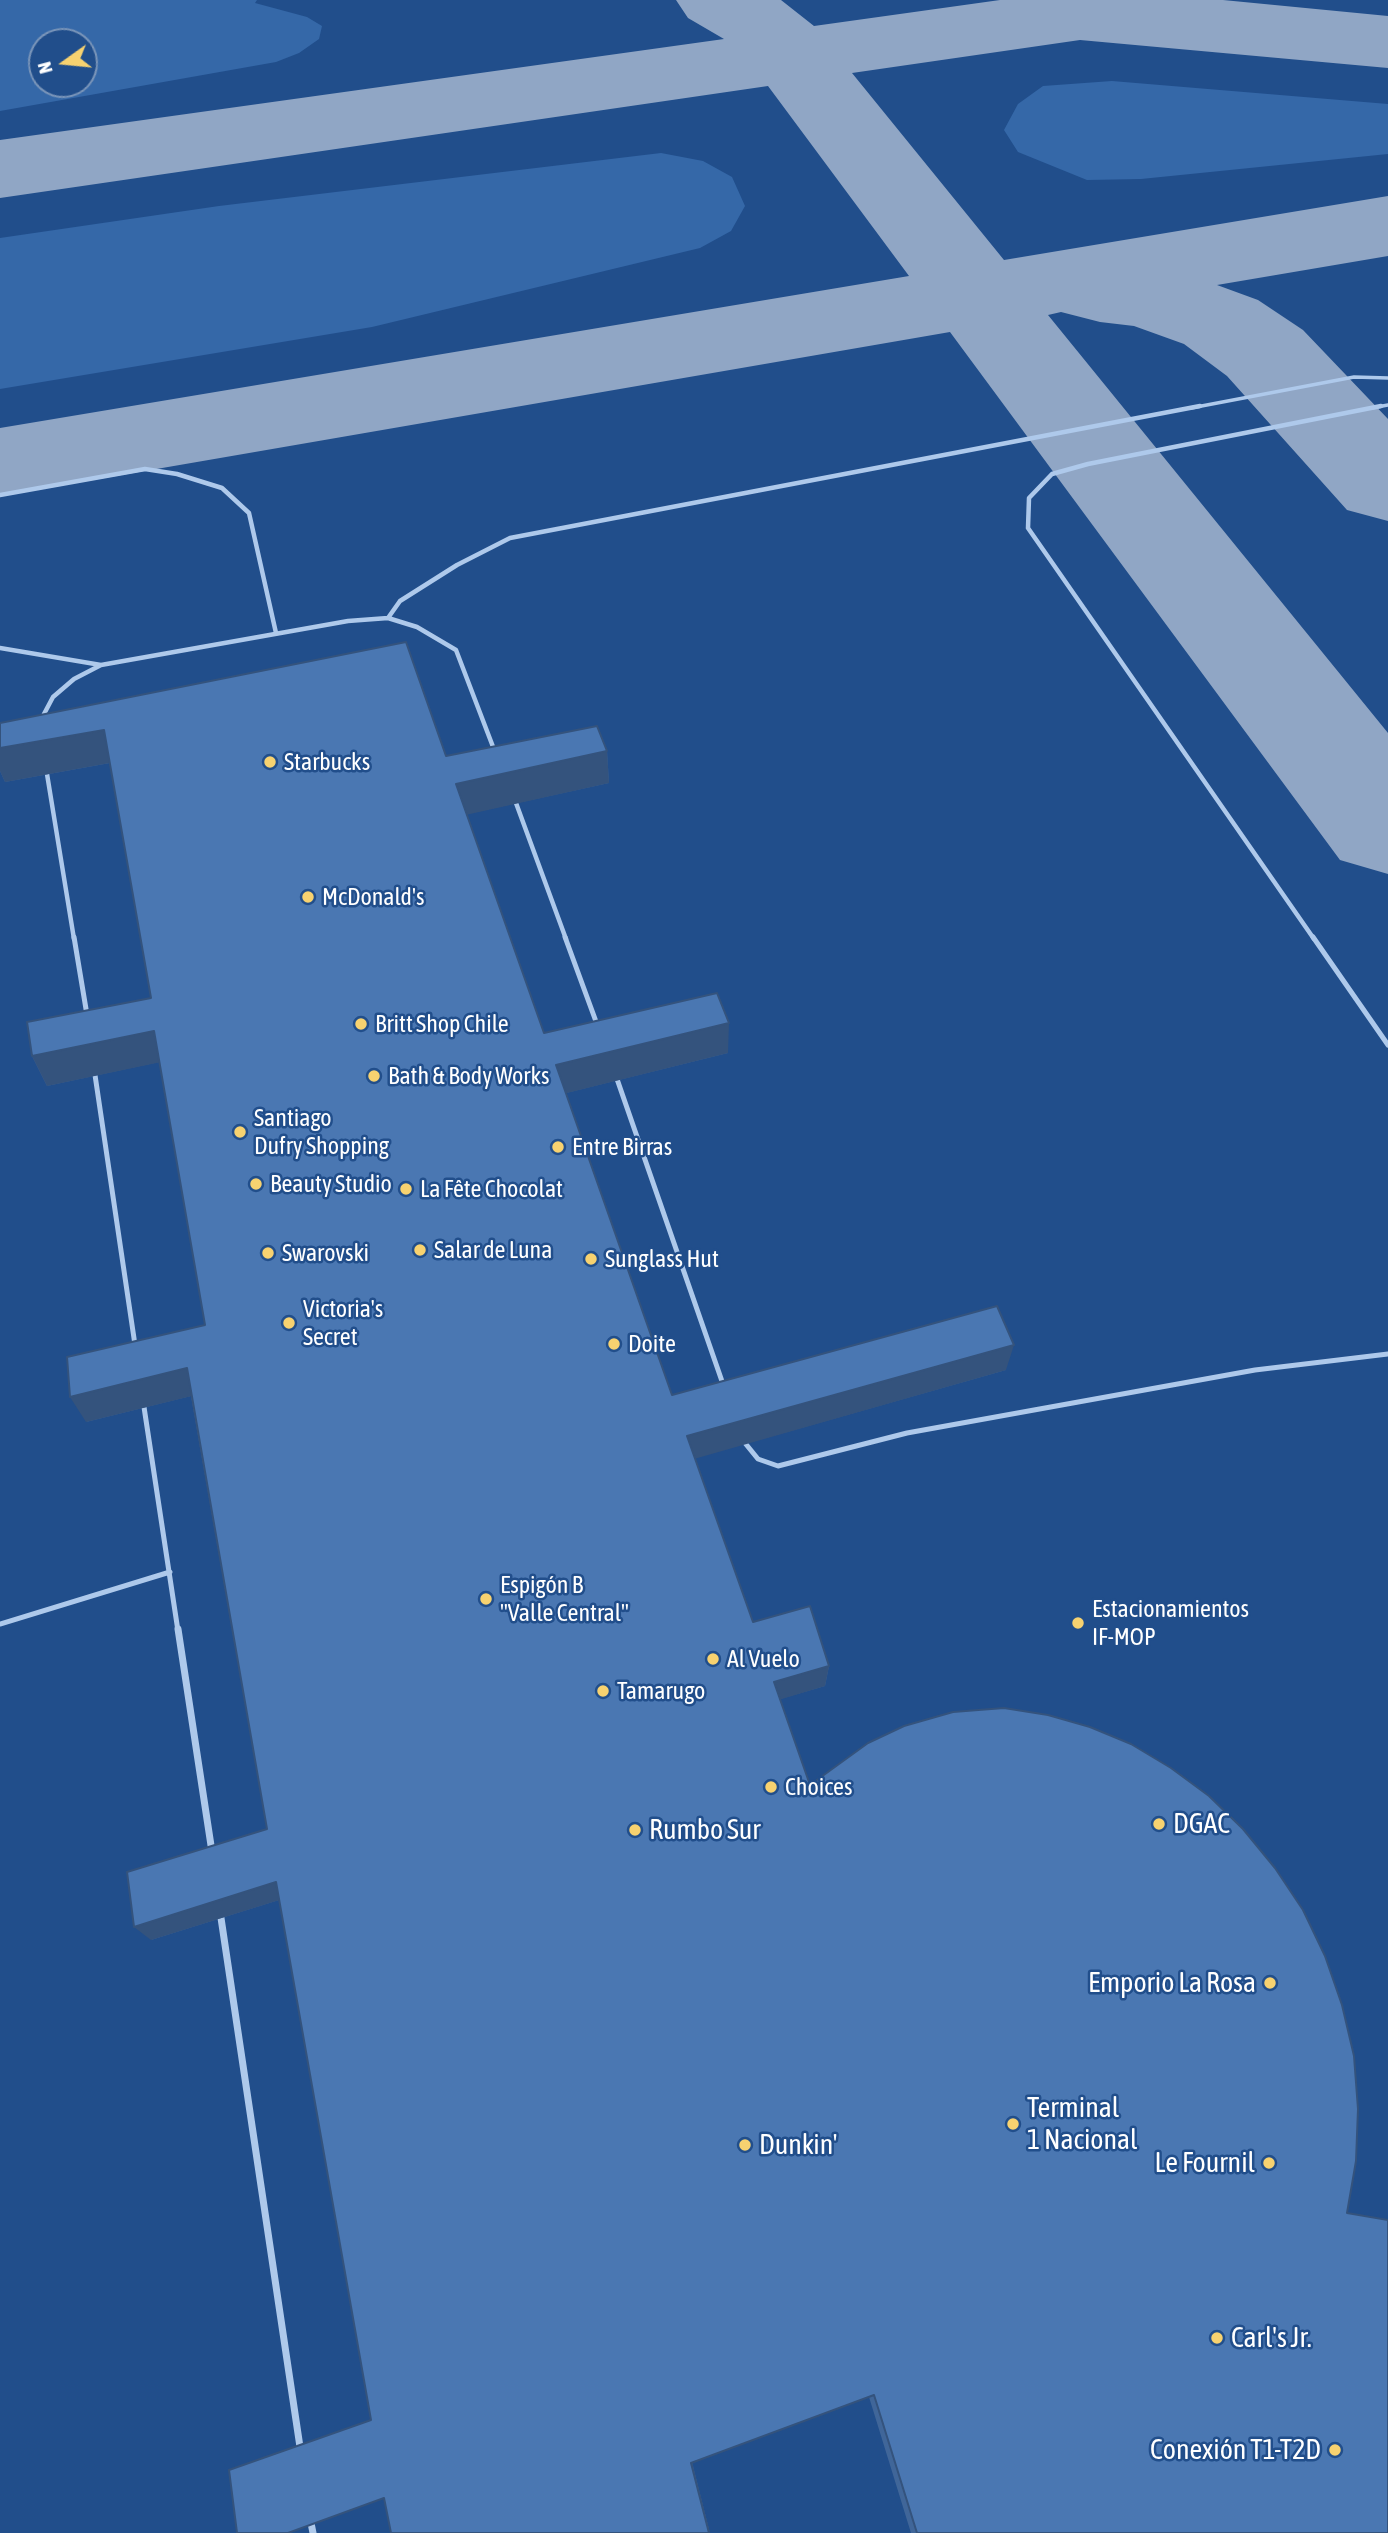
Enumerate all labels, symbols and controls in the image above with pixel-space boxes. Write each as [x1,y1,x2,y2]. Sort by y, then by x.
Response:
north arrow [28,28,98,98]
text: N [33,60,57,76]
place label: Starbucks [284,748,370,776]
marker: Starbucks [262,754,278,770]
place label: McDonald's [322,883,424,911]
marker: McDonald's [300,889,316,905]
place label: Britt Shop Chile [375,1010,509,1038]
marker: Britt Shop Chile [353,1016,369,1032]
place label: Bath & Body Works [388,1062,549,1090]
marker: Bath & Body Works [366,1068,382,1084]
place label: Santiago Dufry Shopping [254,1104,389,1160]
marker: Santiago Dufry Shopping [232,1124,248,1140]
place label: Entre Birras [572,1133,672,1161]
marker: Entre Birras [550,1139,566,1155]
place label: Beauty Studio [270,1170,392,1198]
place label: La Fête Chocolat [420,1175,563,1203]
marker: Beauty Studio [248,1176,264,1192]
marker: La Fête Chocolat [398,1181,414,1197]
place label: Salar de Luna [434,1236,552,1264]
place label: Swarovski [282,1239,369,1267]
marker: Salar de Luna [412,1242,428,1258]
marker: Swarovski [260,1245,276,1261]
place label: Sunglass Hut [605,1245,719,1273]
marker: Sunglass Hut [583,1251,599,1267]
place label: Victoria's Secret [303,1295,383,1351]
marker: Victoria's Secret [281,1315,297,1331]
place label: Doite [628,1330,676,1358]
marker: Doite [606,1336,622,1352]
place label: Espigón B "Valle Central" [500,1571,629,1627]
marker: Espigón B "Valle Central" [478,1591,494,1607]
place label: Estacionamientos IF-MOP [1092,1595,1249,1651]
marker: Estacionamientos IF-MOP [1070,1615,1086,1631]
place label: Al Vuelo [727,1645,800,1673]
marker: Al Vuelo [705,1651,721,1667]
place label: Tamarugo [617,1677,705,1705]
marker: Tamarugo [595,1683,611,1699]
place label: Choices [785,1773,852,1801]
marker: Choices [763,1779,779,1795]
place label: DGAC [1173,1807,1230,1841]
place label: Rumbo Sur [649,1813,760,1847]
marker: DGAC [1151,1816,1167,1832]
marker: Rumbo Sur [627,1822,643,1838]
place label: Emporio La Rosa [1088,1966,1256,2000]
marker: Emporio La Rosa [1262,1975,1278,1991]
place label: Terminal 1 Nacional [1027,2091,1138,2157]
marker: Terminal 1 Nacional [1005,2116,1021,2132]
place label: Dunkin' [759,2128,837,2162]
marker: Dunkin' [737,2137,753,2153]
place label: Le Fournil [1155,2146,1255,2180]
marker: Le Fournil [1261,2155,1277,2171]
place label: Carl's Jr. [1231,2321,1312,2355]
marker: Carl's Jr. [1209,2330,1225,2346]
place label: Conexión T1-T2D [1150,2433,1321,2467]
marker: Conexión T1-T2D [1327,2442,1343,2458]

